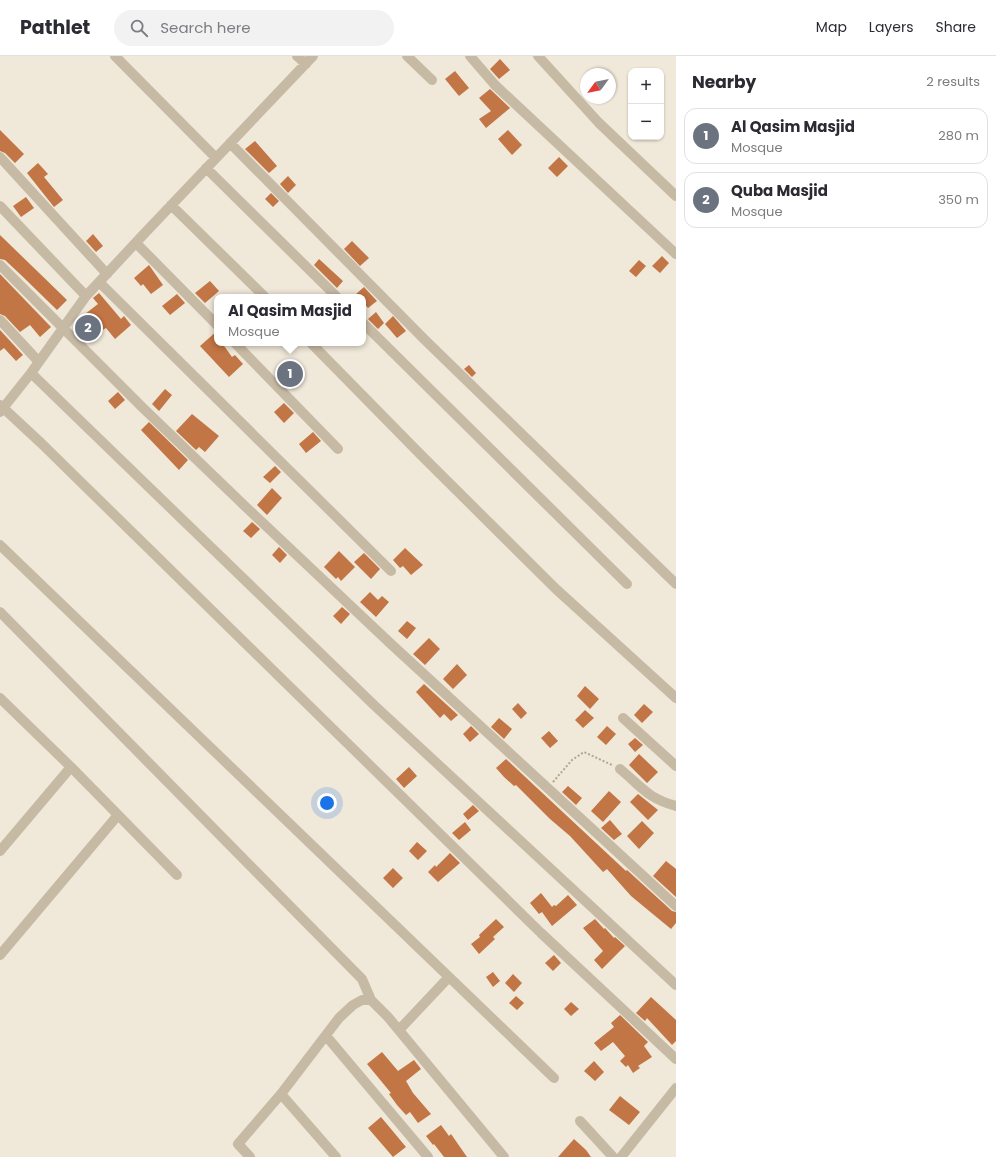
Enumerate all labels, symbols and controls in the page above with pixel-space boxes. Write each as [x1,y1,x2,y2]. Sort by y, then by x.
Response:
search box [114,10,394,46]
text: Pathlet [20,14,90,41]
icon: search [128,17,150,39]
text: Search here [160,17,251,38]
text: Map [816,17,847,37]
text: Layers [869,17,913,37]
text: Share [935,17,976,37]
north arrow [580,68,616,104]
map controls [628,68,664,140]
button: + [628,68,664,104]
text: Nearby [692,70,756,94]
text: 2 results [926,72,980,91]
button: − [628,104,664,140]
text: Al Qasim Masjid [731,116,855,137]
text: 1 [704,126,708,145]
text: 280 m [938,126,979,145]
text: Mosque [731,138,782,157]
text: Quba Masjid [731,180,828,201]
text: 2 [702,190,710,209]
text: 350 m [938,190,979,209]
text: Mosque [731,202,782,221]
popup [214,294,366,346]
text: Al Qasim Masjid [228,300,352,321]
pin: 2 [75,313,101,343]
text: Mosque [228,322,280,341]
pin: 1 [277,359,303,389]
your location [317,793,337,813]

